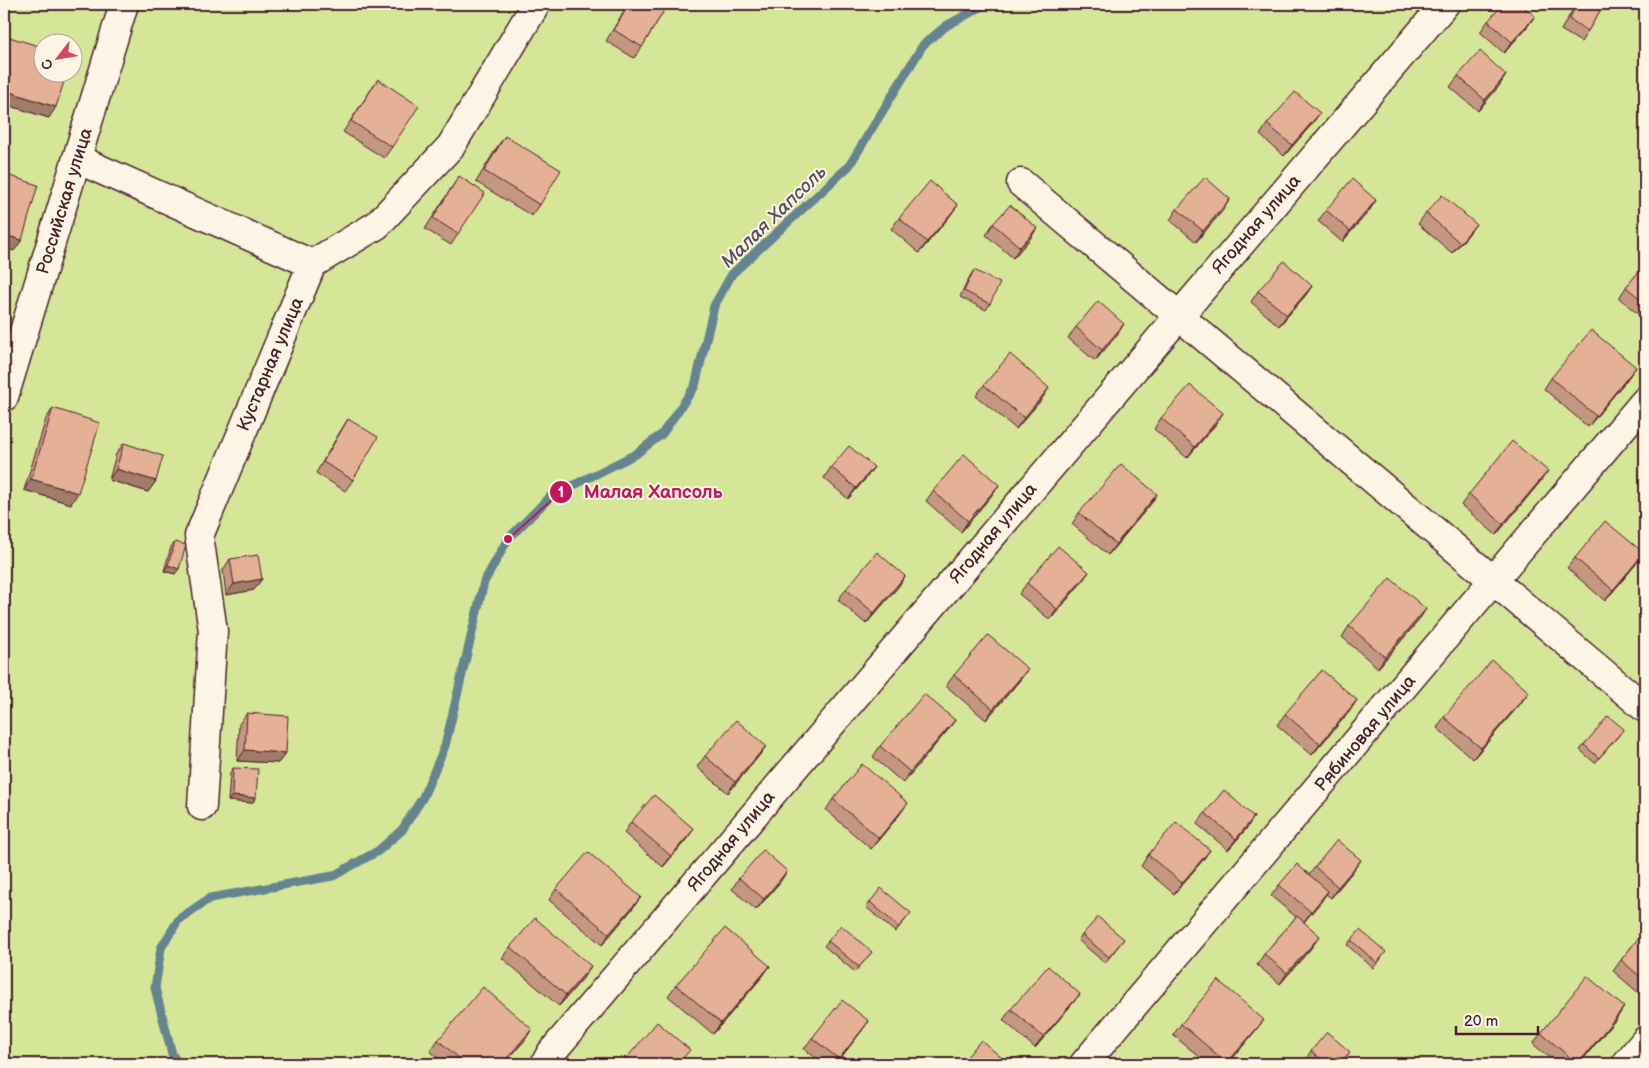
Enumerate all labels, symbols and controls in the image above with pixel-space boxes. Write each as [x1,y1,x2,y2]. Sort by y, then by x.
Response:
north arrow [32,32,82,82]
text: С [37,56,57,73]
street label: Российская улица [32,125,97,277]
water label: Малая Хапсоль [716,161,832,273]
street label: Ягодная улица [1208,170,1305,278]
street label: Кустарная улица [233,294,308,434]
callout: Малая Хапсоль [549,475,733,509]
street label: Ягодная улица [945,479,1042,588]
text: Малая Хапсоль [584,481,723,504]
text: 1 [558,483,564,502]
street label: Рябиновая улица [1311,671,1420,796]
street label: Ягодная улица [683,787,780,896]
scale bar [1456,1003,1539,1035]
text: 20 m [1464,1012,1498,1031]

